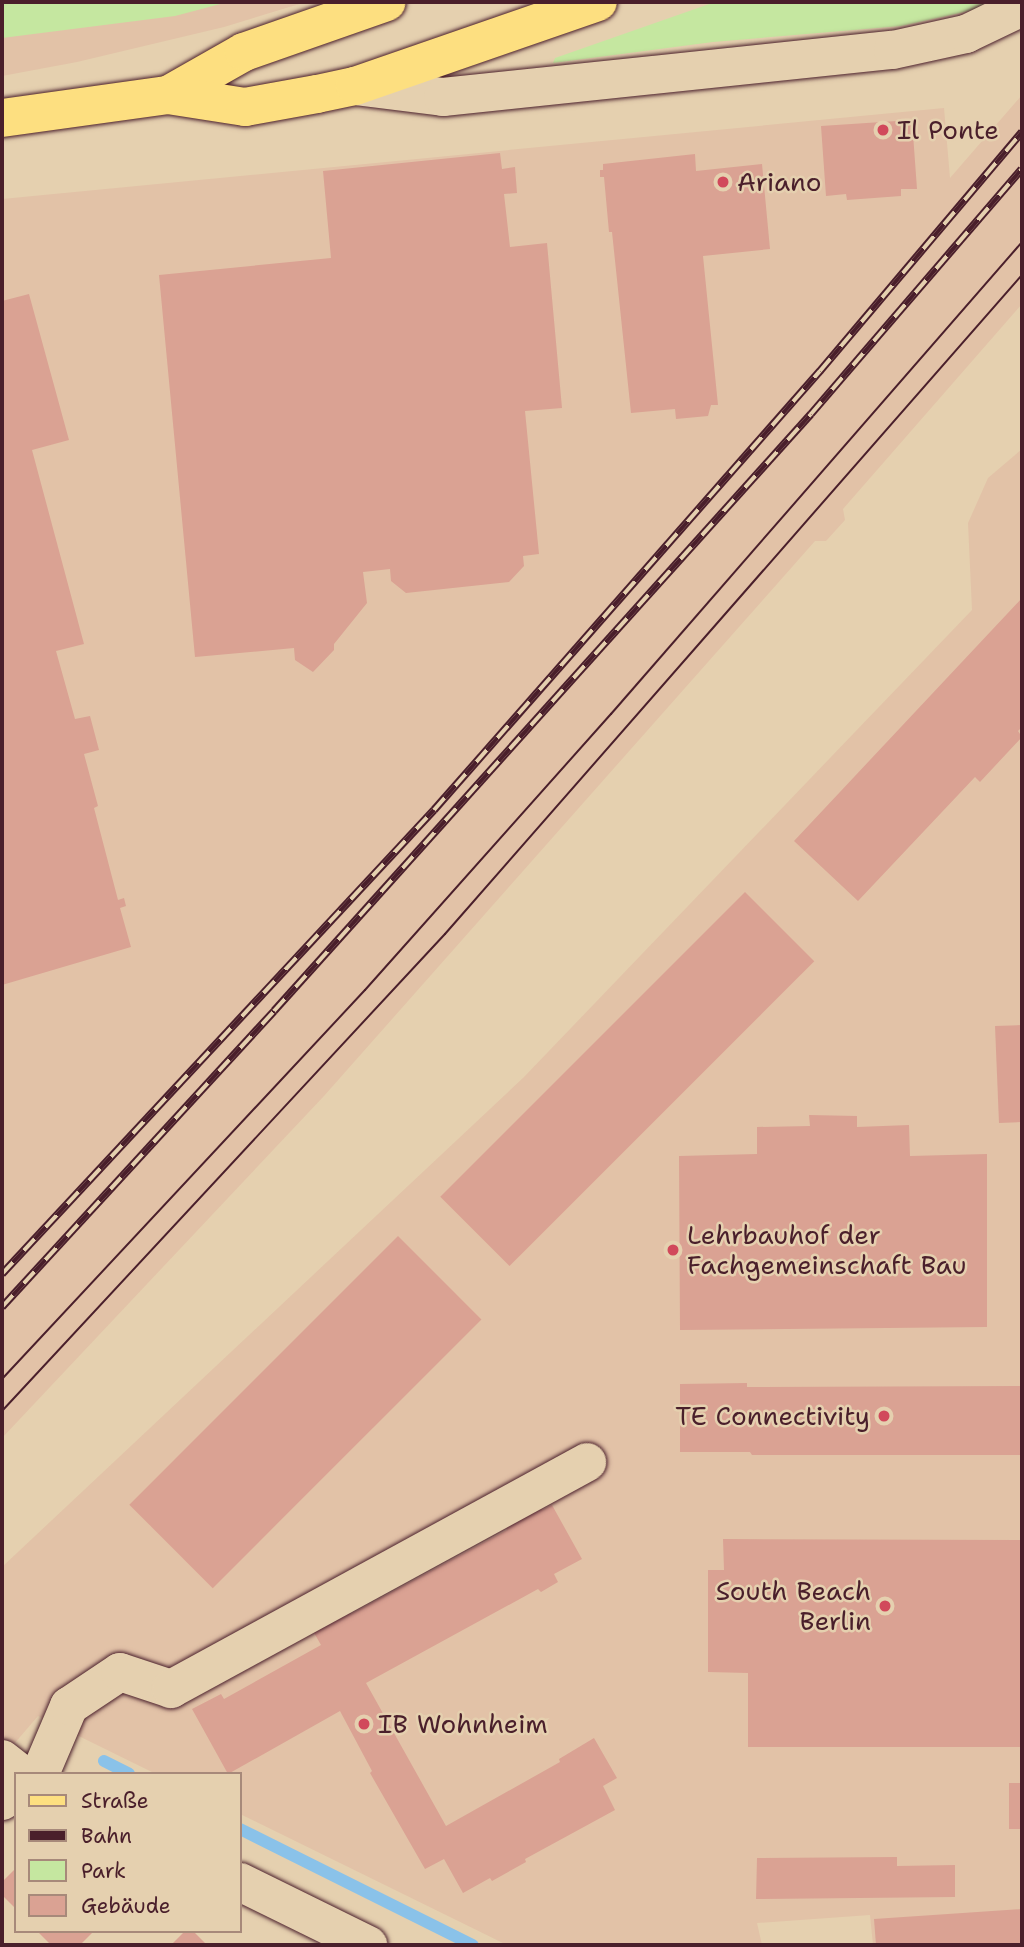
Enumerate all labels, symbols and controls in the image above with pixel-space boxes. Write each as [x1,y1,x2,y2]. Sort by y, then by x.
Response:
place label: Il Ponte [897,114,999,146]
marker: Il Ponte [875,122,891,138]
place label: Ariano [737,166,822,198]
marker: Ariano [715,174,731,190]
place label: Lehrbauhof der Fachgemeinschaft Bau [687,1219,967,1280]
marker: Lehrbauhof der Fachgemeinschaft Bau [665,1242,681,1258]
place label: TE Connectivity [675,1400,870,1432]
marker: TE Connectivity [876,1408,892,1424]
place label: South Beach Berlin [716,1575,871,1636]
marker: South Beach Berlin [877,1598,893,1614]
place label: IB Wohnheim [378,1708,548,1740]
marker: IB Wohnheim [356,1716,372,1732]
legend [14,1772,242,1933]
text: Straße [81,1787,149,1815]
text: Bahn [81,1822,132,1850]
text: Park [81,1857,126,1885]
text: Gebäude [81,1892,171,1920]

